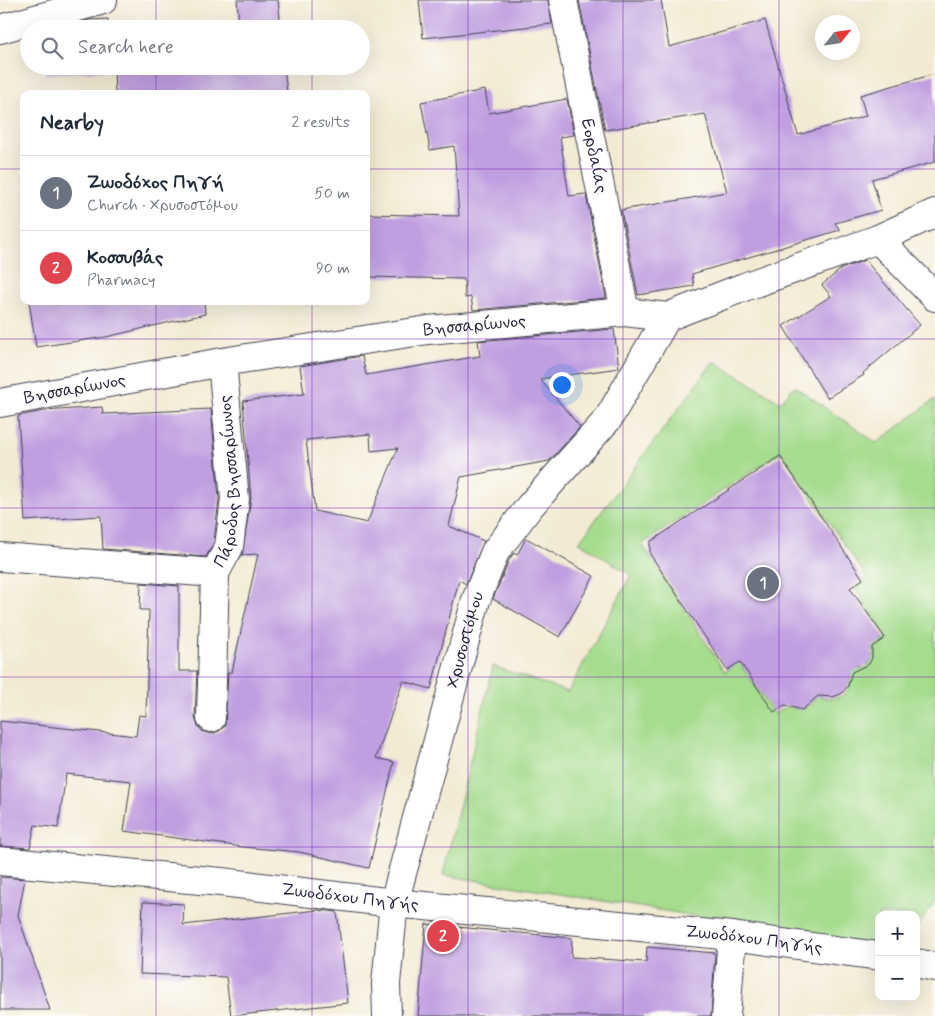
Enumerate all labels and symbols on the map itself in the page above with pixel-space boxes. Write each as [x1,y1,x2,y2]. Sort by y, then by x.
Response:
north arrow [815,15,860,60]
street label: Εορδαίας [575,116,613,196]
street label: Βησσαρίωνος [422,309,527,342]
street label: Βησσαρίωνος [22,368,128,410]
your location [549,372,575,398]
street label: Πάροδος Βησσαρίωνος [208,394,247,572]
pin: 1 [747,564,779,602]
street label: Χρυσοστόμου [441,588,490,691]
street label: Ζωοδόχου Πηγής [280,877,420,917]
pin: 2 [427,917,459,955]
street label: Ζωοδόχου Πηγής [684,920,824,960]

